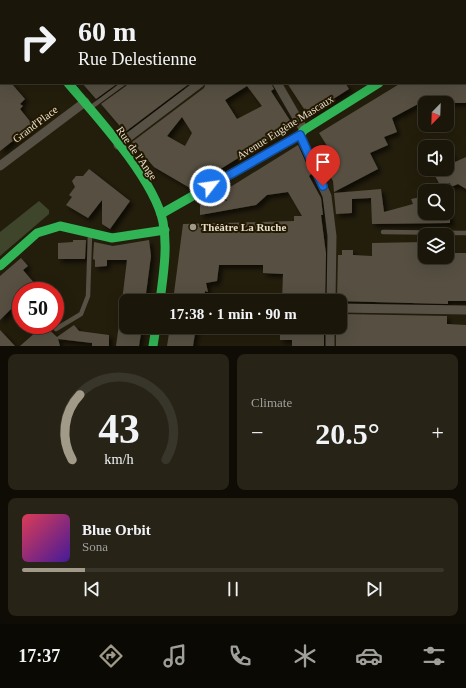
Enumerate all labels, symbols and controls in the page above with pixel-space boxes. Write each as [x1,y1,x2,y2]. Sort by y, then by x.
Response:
icon: right [12,16,64,68]
text: 60 m [78,16,136,47]
text: Rue Delestienne [78,49,196,69]
street label: Avenue Eugène Mascaux [235,92,336,162]
north arrow [418,96,454,132]
map controls [418,96,454,264]
street label: Grand'Place [10,103,60,145]
street label: Rue de l'Ange [114,124,160,182]
button: sound [418,140,454,176]
pin [306,145,340,186]
icon: arrive [312,151,334,173]
position arrow [189,165,231,207]
button: search [418,184,454,220]
place label: Théâtre La Ruche [201,221,286,233]
marker: Théâtre La Ruche [188,222,198,232]
button: layers [418,228,454,264]
speed limit sign: 50 [12,282,64,334]
text: 17:38 · 1 min · 90 m [169,306,297,322]
text: Climate [251,395,292,410]
text: 43 [98,406,139,452]
text: 20.5° [315,417,380,450]
text: − [251,420,263,445]
text: + [432,420,444,445]
text: km/h [104,451,133,467]
text: Blue Orbit [82,522,151,538]
text: Sona [82,539,108,554]
icon: previous [81,578,103,600]
icon: pause [222,578,244,600]
icon: next [363,578,385,600]
icon: directions [97,642,125,670]
icon: music [161,642,189,670]
icon: phone [226,642,254,670]
icon: climate [291,642,319,670]
icon: car [355,642,383,670]
icon: filters [420,642,448,670]
text: 17:37 [18,646,60,666]

